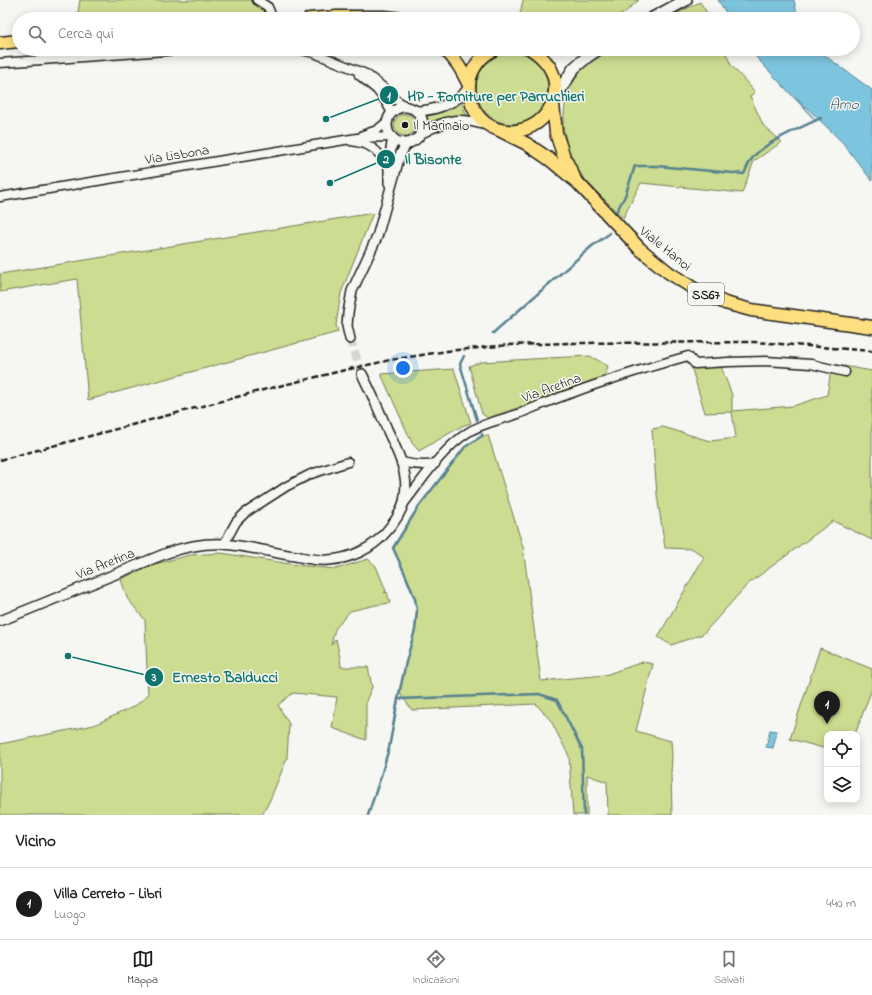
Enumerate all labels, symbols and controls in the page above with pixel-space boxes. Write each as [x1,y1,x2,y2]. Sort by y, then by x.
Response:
search box [12,12,860,56]
icon: search [26,23,48,45]
text: Cerca qui [58,23,114,45]
callout: HP - Forniture per Parruchieri [379,82,592,109]
text: HP - Forniture per Parruchieri [408,86,585,108]
text: 1 [387,88,391,106]
water label: Arno [829,94,860,116]
place label: Il Marinaio [413,116,469,137]
marker: Il Marinaio [400,120,410,130]
street label: Via Lisbona [143,140,211,171]
callout: Il Bisonte [376,145,469,172]
text: Il Bisonte [404,149,463,171]
text: 2 [382,151,389,169]
street label: Viale Hanoi [634,221,696,277]
road number: SS67 [688,283,724,305]
your location [393,358,413,378]
street label: Via Aretina [518,368,584,409]
street label: Via Aretina [72,543,138,586]
callout: Ernesto Balducci [144,663,286,690]
text: Ernesto Balducci [172,667,278,689]
text: 3 [151,669,157,687]
pin: 1 [814,691,840,724]
map controls [824,731,860,803]
button: locate [824,731,860,767]
button: layers [824,767,860,803]
text: Vicino [16,829,56,854]
text: Villa Cerreto - Libri [54,883,162,905]
text: 1 [27,894,31,913]
text: 440 m [826,894,856,913]
text: Luogo [54,905,86,924]
tab: Mappa [127,948,158,988]
tab: Indicazioni [413,948,459,988]
tab: Salvati [714,948,745,988]

